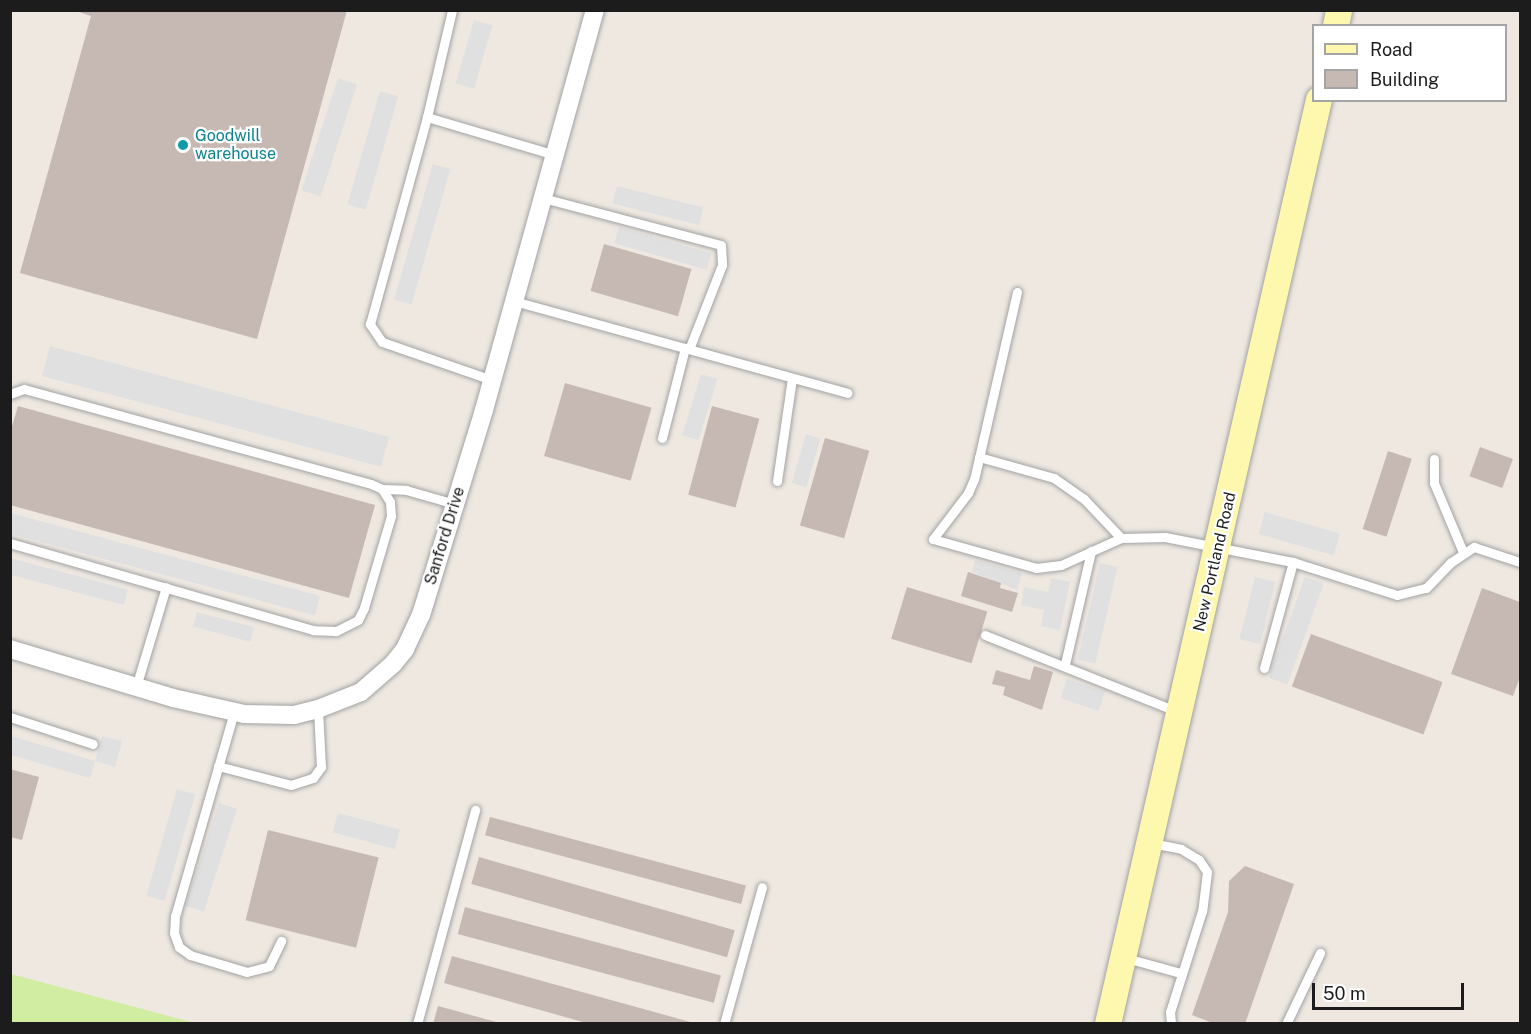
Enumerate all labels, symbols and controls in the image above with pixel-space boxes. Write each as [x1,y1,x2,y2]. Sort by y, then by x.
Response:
legend [1312,24,1507,102]
text: Road [1370,39,1413,60]
text: Building [1370,69,1439,90]
place label: Goodwill warehouse [195,126,276,164]
marker: Goodwill warehouse [176,138,190,152]
street label: Sanford Drive [421,485,469,587]
street label: New Portland Road [1190,490,1240,634]
scale bar [1315,971,1466,1009]
text: 50 m [1323,983,1366,1004]

